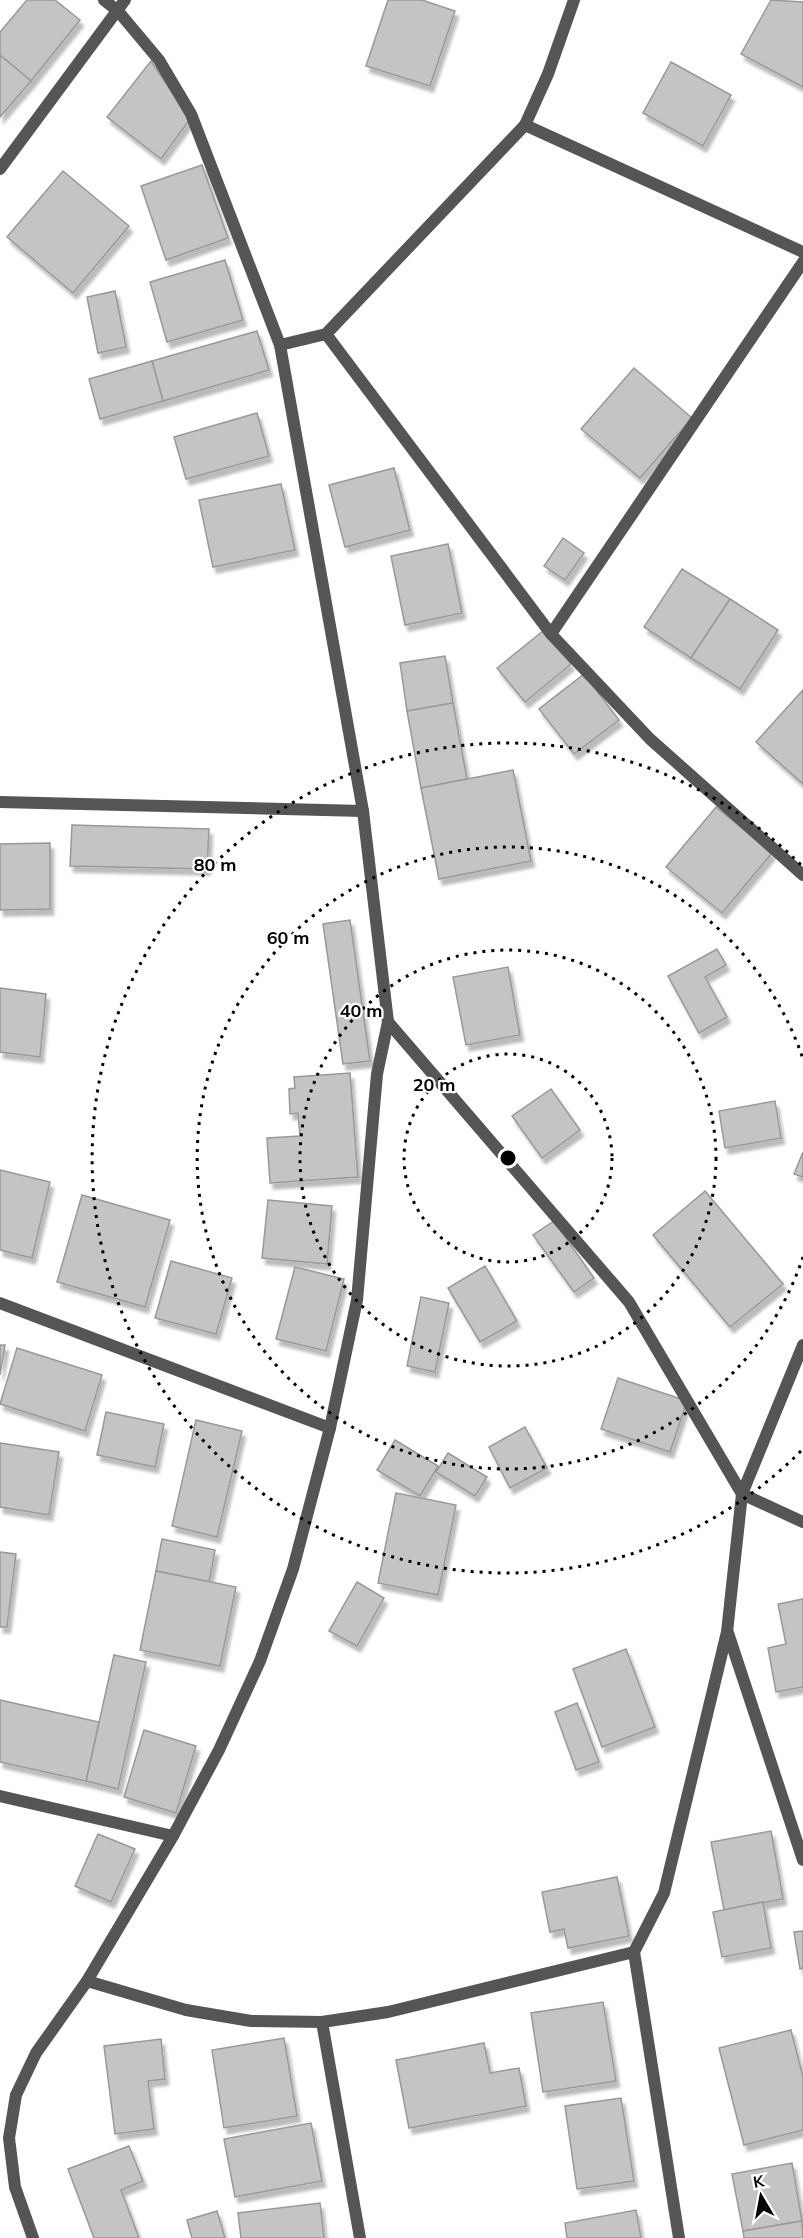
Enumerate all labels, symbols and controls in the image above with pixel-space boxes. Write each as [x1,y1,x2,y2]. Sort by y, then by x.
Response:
text: 80 m [194,853,236,876]
text: 60 m [267,926,309,949]
text: 40 m [340,999,382,1022]
text: 20 m [413,1073,455,1096]
centre of rings [498,1148,518,1168]
north arrow [731,2166,791,2226]
text: K [751,2170,767,2192]

